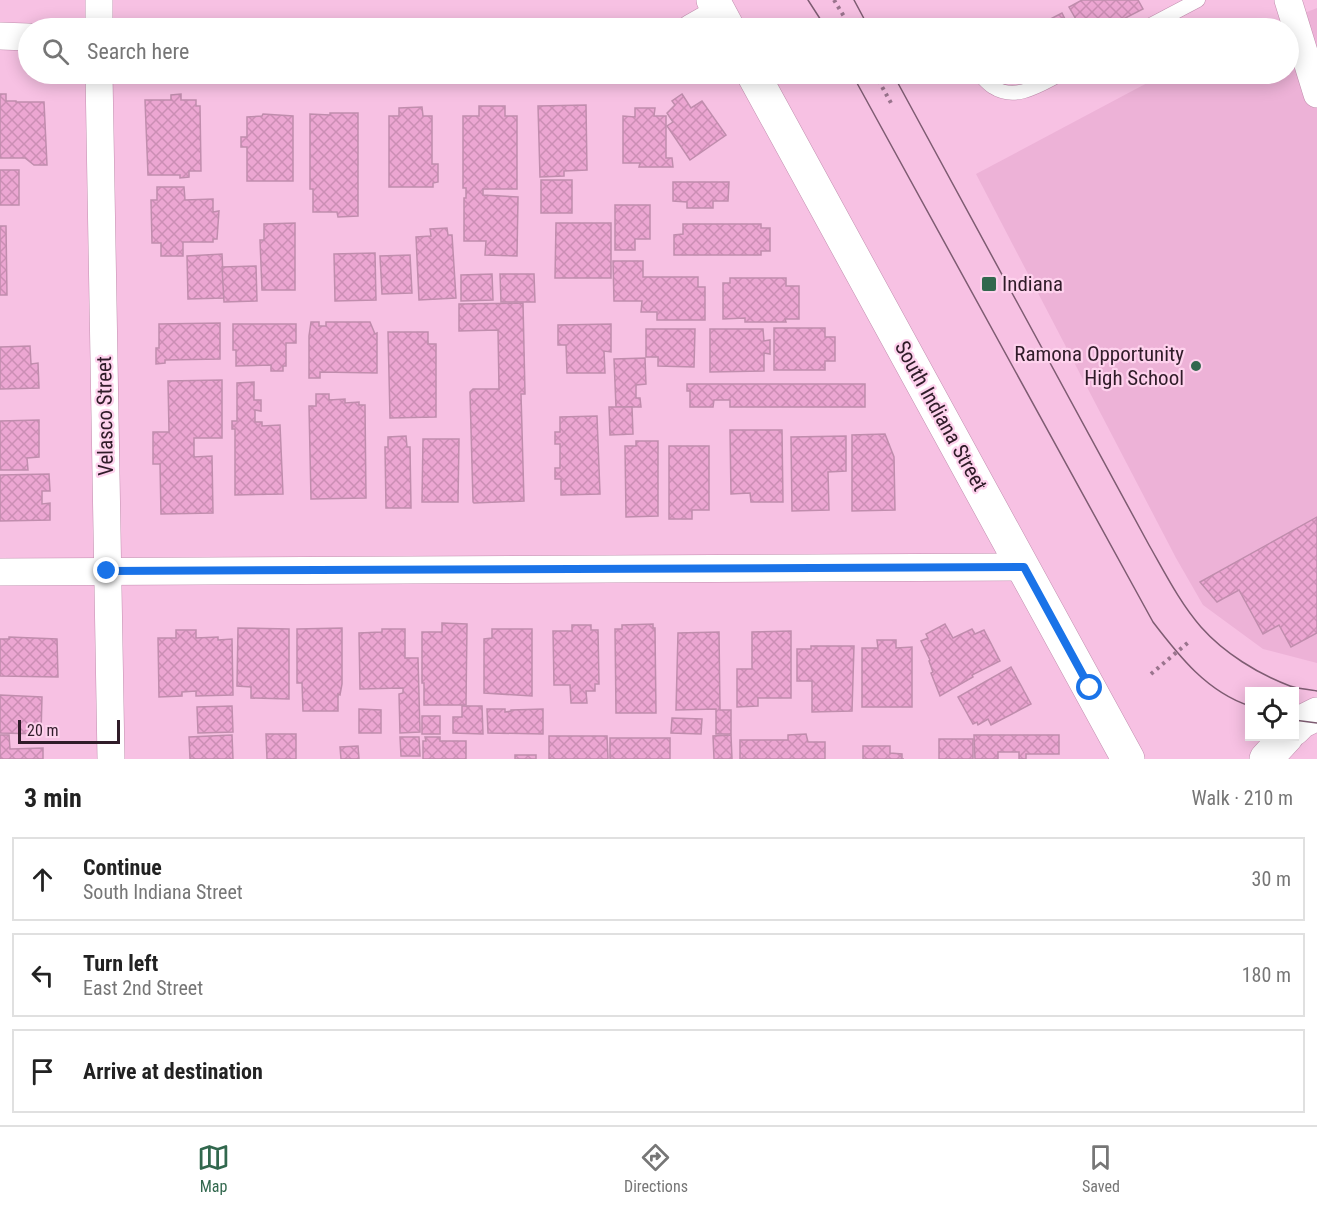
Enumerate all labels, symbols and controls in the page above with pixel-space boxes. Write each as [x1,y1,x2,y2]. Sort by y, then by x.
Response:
search box [18,18,1299,84]
icon: search [39,35,72,68]
text: Search here [87,39,189,64]
place label: Indiana [1002,272,1063,296]
marker: Indiana [980,275,998,293]
street label: South Indiana Street [890,337,992,495]
place label: Ramona Opportunity High School [1014,342,1184,390]
street label: Velasco Street [92,356,118,476]
marker: Ramona Opportunity High School [1189,359,1203,373]
route end [93,557,119,583]
route start [1076,674,1102,700]
map controls [1245,687,1299,741]
button: locate [1245,687,1299,741]
scale bar [18,717,120,744]
text: 20 m [27,721,59,740]
text: 3 min [24,783,82,813]
text: Walk · 210 m [1192,786,1293,810]
text: Continue [83,855,162,880]
icon: ahead [26,863,59,896]
text: 30 m [1252,867,1291,891]
text: South Indiana Street [83,880,243,904]
text: Turn left [83,951,158,976]
icon: left [26,959,59,992]
text: 180 m [1242,963,1291,987]
text: East 2nd Street [83,976,203,1000]
icon: arrive [26,1055,59,1088]
text: Arrive at destination [83,1059,263,1084]
tab: Map [197,1141,230,1196]
tab: Directions [624,1141,688,1196]
tab: Saved [1082,1141,1120,1196]

